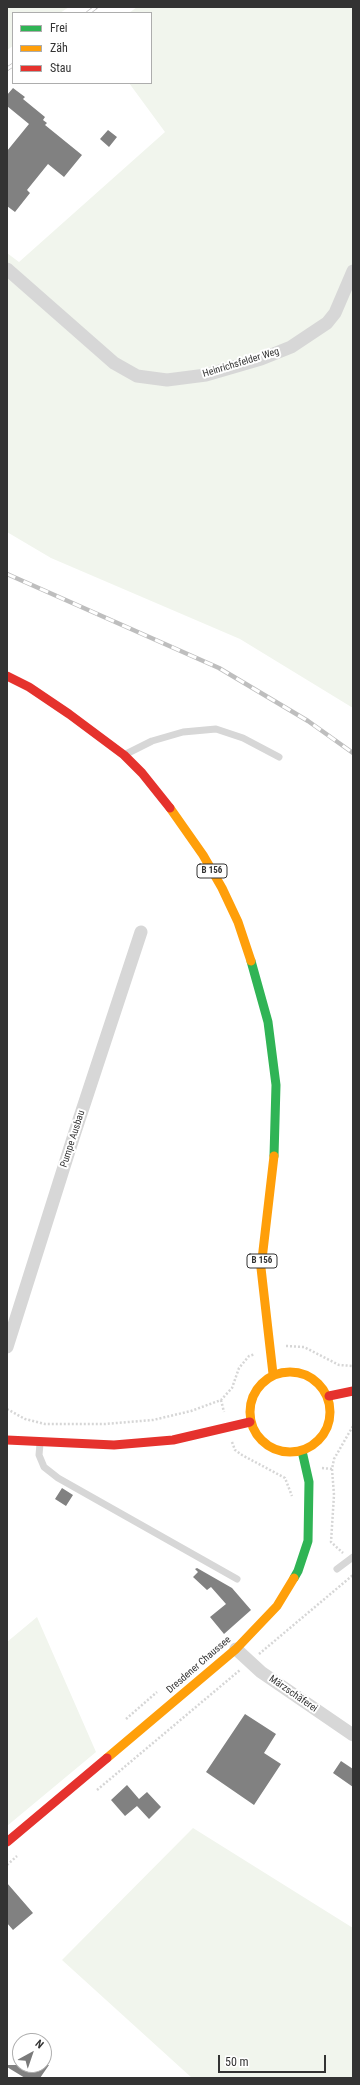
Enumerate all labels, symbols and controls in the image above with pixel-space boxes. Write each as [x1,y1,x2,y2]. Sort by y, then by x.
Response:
legend [12,12,152,84]
text: Frei [50,21,68,35]
text: Zäh [50,41,68,55]
text: Stau [50,61,71,75]
street label: Heinrichsfelder Weg [201,346,281,380]
road number: B 156 [197,864,227,878]
street label: Pumpe Ausbau [58,1109,88,1169]
road number: B 156 [247,1254,277,1268]
street label: Dresdener Chaussee [164,1634,234,1696]
street label: Märzschäferei [267,1673,319,1715]
north arrow [12,2033,52,2073]
text: N [33,2037,46,2051]
scale bar [220,2047,328,2073]
text: 50 m [225,2055,249,2069]

